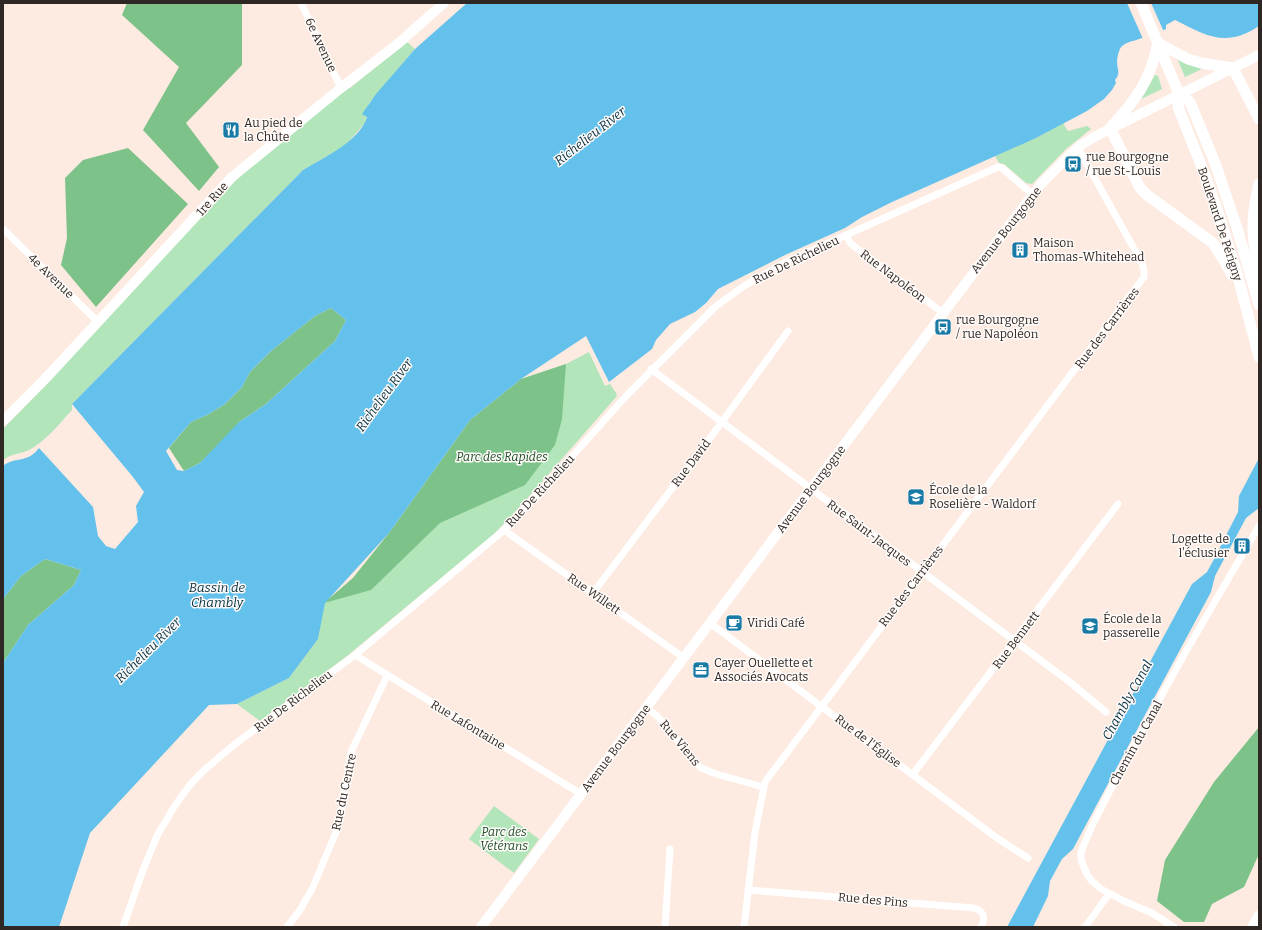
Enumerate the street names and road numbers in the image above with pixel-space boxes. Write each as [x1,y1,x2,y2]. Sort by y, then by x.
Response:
street label: 6e Avenue [302,16,340,74]
street label: Boulevard De Périgny [1195,165,1245,283]
street label: 1re Rue [193,179,231,219]
street label: Avenue Bourgogne [968,184,1044,276]
street label: Rue De Richelieu [751,233,842,287]
street label: Rue Napoléon [857,247,929,305]
street label: 4e Avenue [25,251,77,301]
street label: Rue des Carrières [1072,285,1142,371]
street label: Rue David [669,437,713,489]
street label: Avenue Bourgogne [774,443,848,535]
street label: Rue De Richelieu [503,451,578,530]
street label: Rue Saint-Jacques [824,497,914,569]
street label: Rue des Carrières [876,543,946,629]
street label: Rue Willett [565,571,624,618]
street label: Rue Bennett [990,608,1043,672]
street label: Rue De Richelieu [251,667,335,735]
street label: Rue Lafontaine [428,697,508,753]
street label: Chemin du Canal [1107,698,1165,788]
street label: Avenue Bourgogne [579,702,653,794]
street label: Rue de l'Église [832,711,904,770]
street label: Rue Viens [657,717,703,769]
street label: Rue du Centre [329,752,359,832]
street label: Rue des Pins [838,890,909,910]

